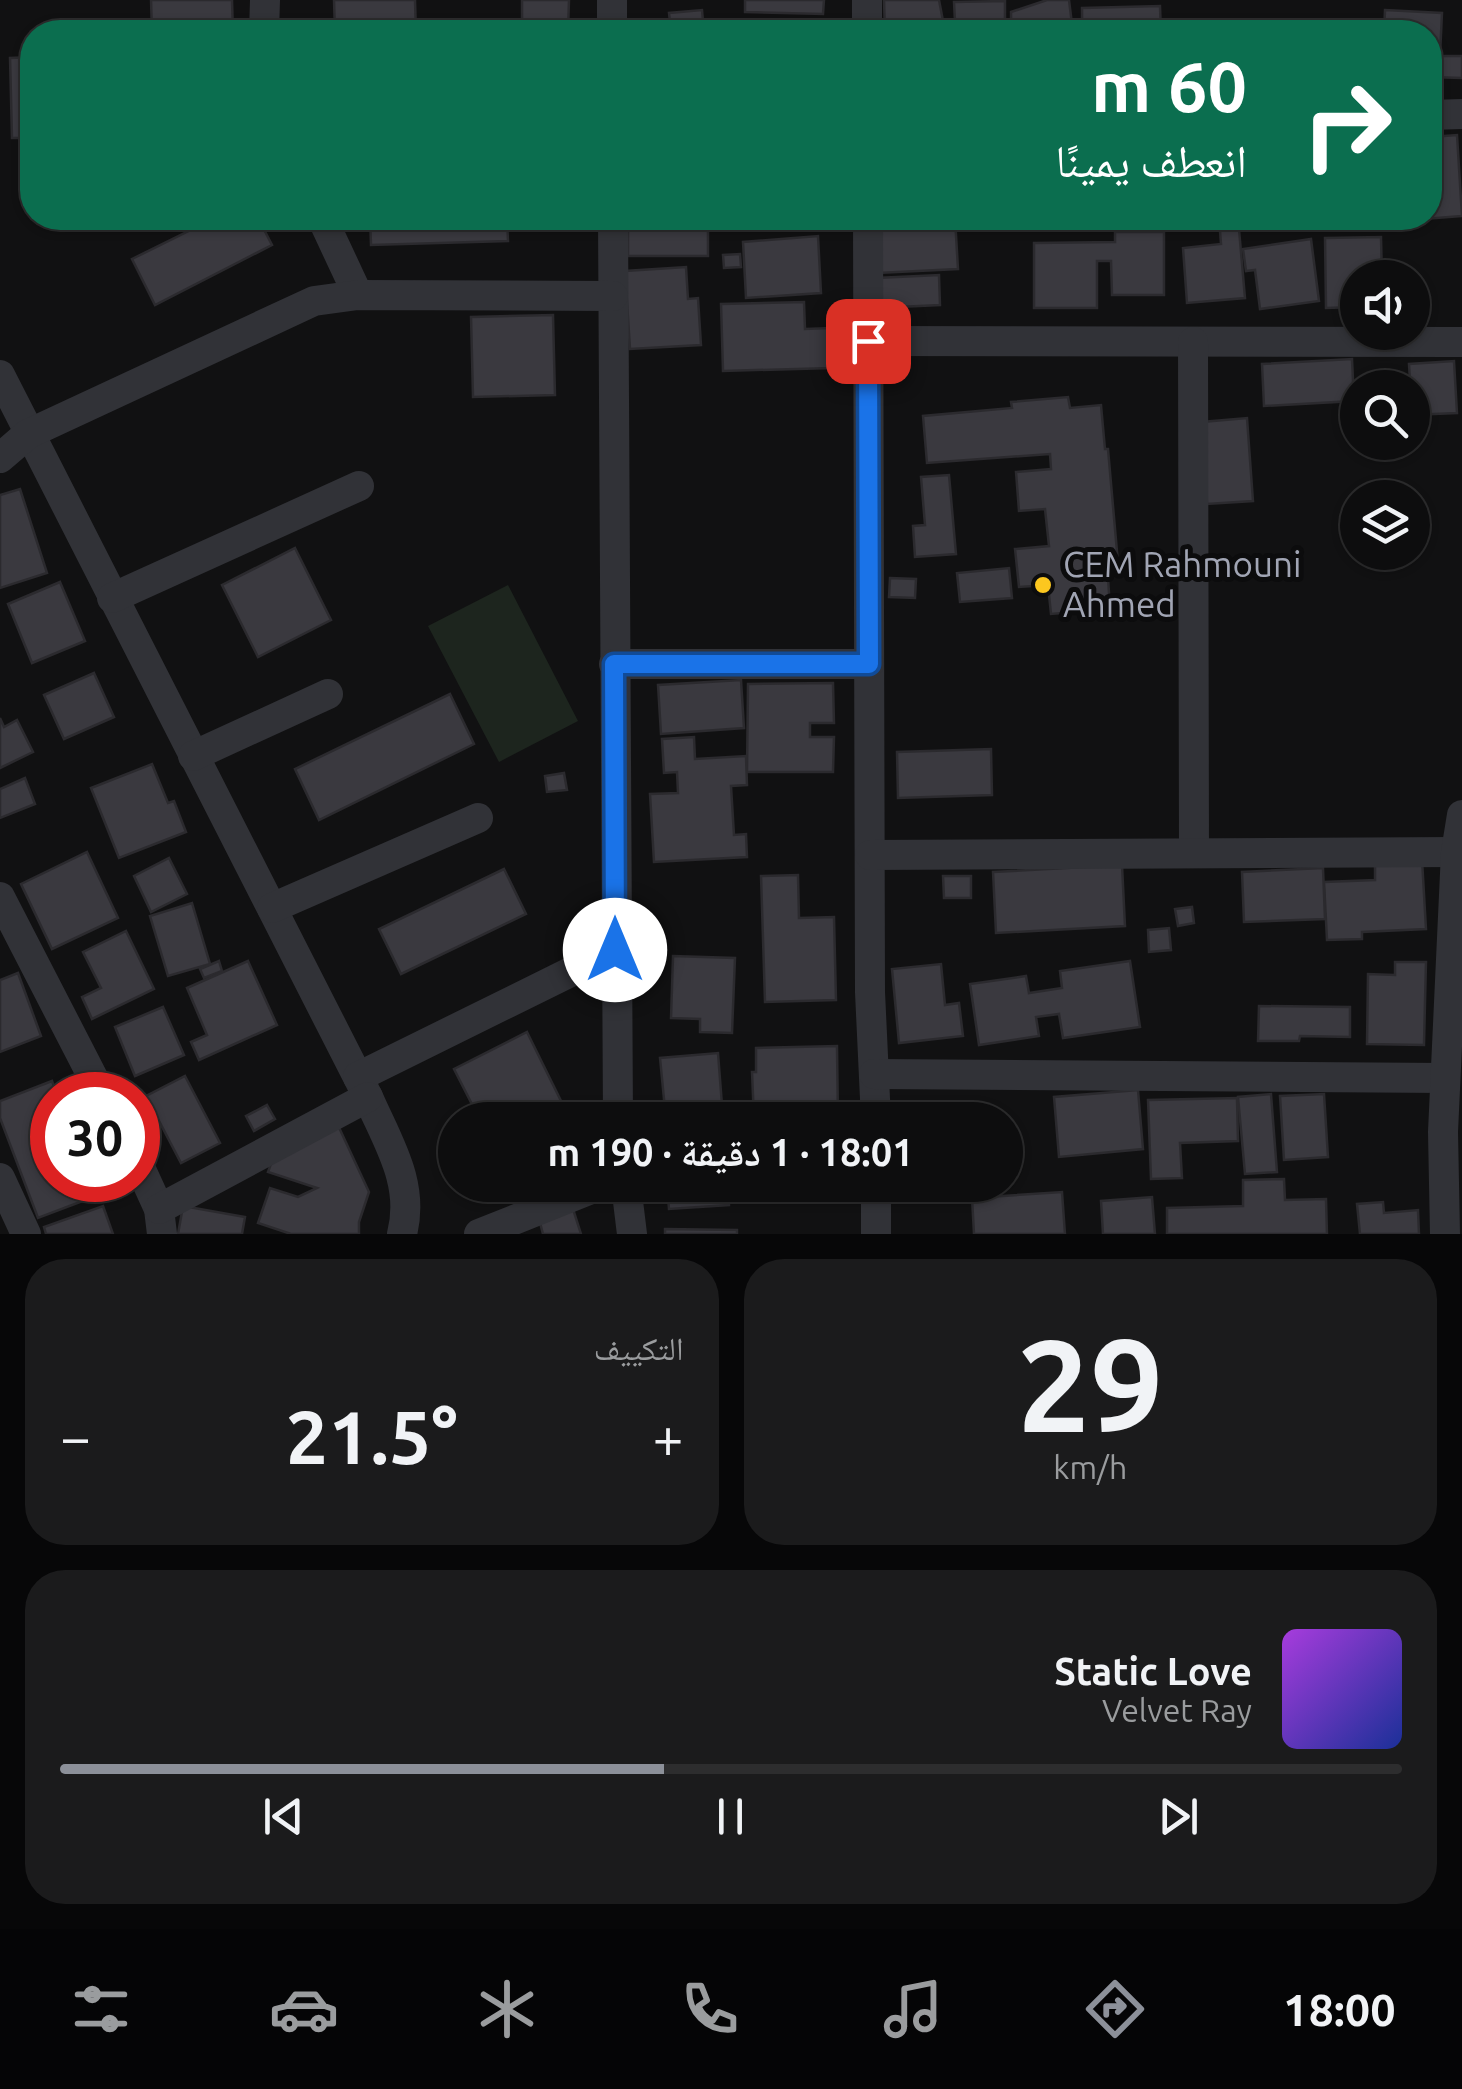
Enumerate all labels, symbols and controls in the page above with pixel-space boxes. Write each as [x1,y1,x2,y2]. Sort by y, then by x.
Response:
text: 60 m [1091,47,1247,125]
icon: right [1282,60,1412,190]
text: انعطف يمينًا [1055,135,1247,186]
map controls [1340,260,1430,570]
button: sound [1340,260,1430,350]
pin [826,299,911,384]
icon: arrive [841,314,896,369]
button: search [1340,370,1430,460]
button: layers [1340,480,1430,570]
place label: CEM Rahmouni Ahmed [1063,544,1301,624]
marker: CEM Rahmouni Ahmed [1032,574,1054,596]
position arrow [563,898,667,1002]
speed limit sign: 30 [30,1072,160,1202]
text: 18:01 · 1 دقيقة · 190 m [547,1131,914,1173]
text: 29 [1017,1311,1164,1457]
text: التكييف [594,1330,684,1366]
text: 21.5° [286,1394,458,1478]
text: − [60,1406,91,1467]
text: + [652,1406,683,1467]
text: km/h [1053,1449,1127,1485]
text: Static Love [1054,1650,1252,1692]
text: Velvet Ray [1102,1692,1252,1728]
icon: previous [256,1789,311,1844]
icon: pause [703,1789,758,1844]
icon: next [1151,1789,1206,1844]
icon: filters [66,1974,136,2044]
icon: car [269,1974,339,2044]
icon: climate [472,1974,542,2044]
icon: phone [675,1974,745,2044]
icon: music [878,1974,948,2044]
icon: directions [1080,1974,1150,2044]
text: 18:00 [1283,1984,1396,2035]

